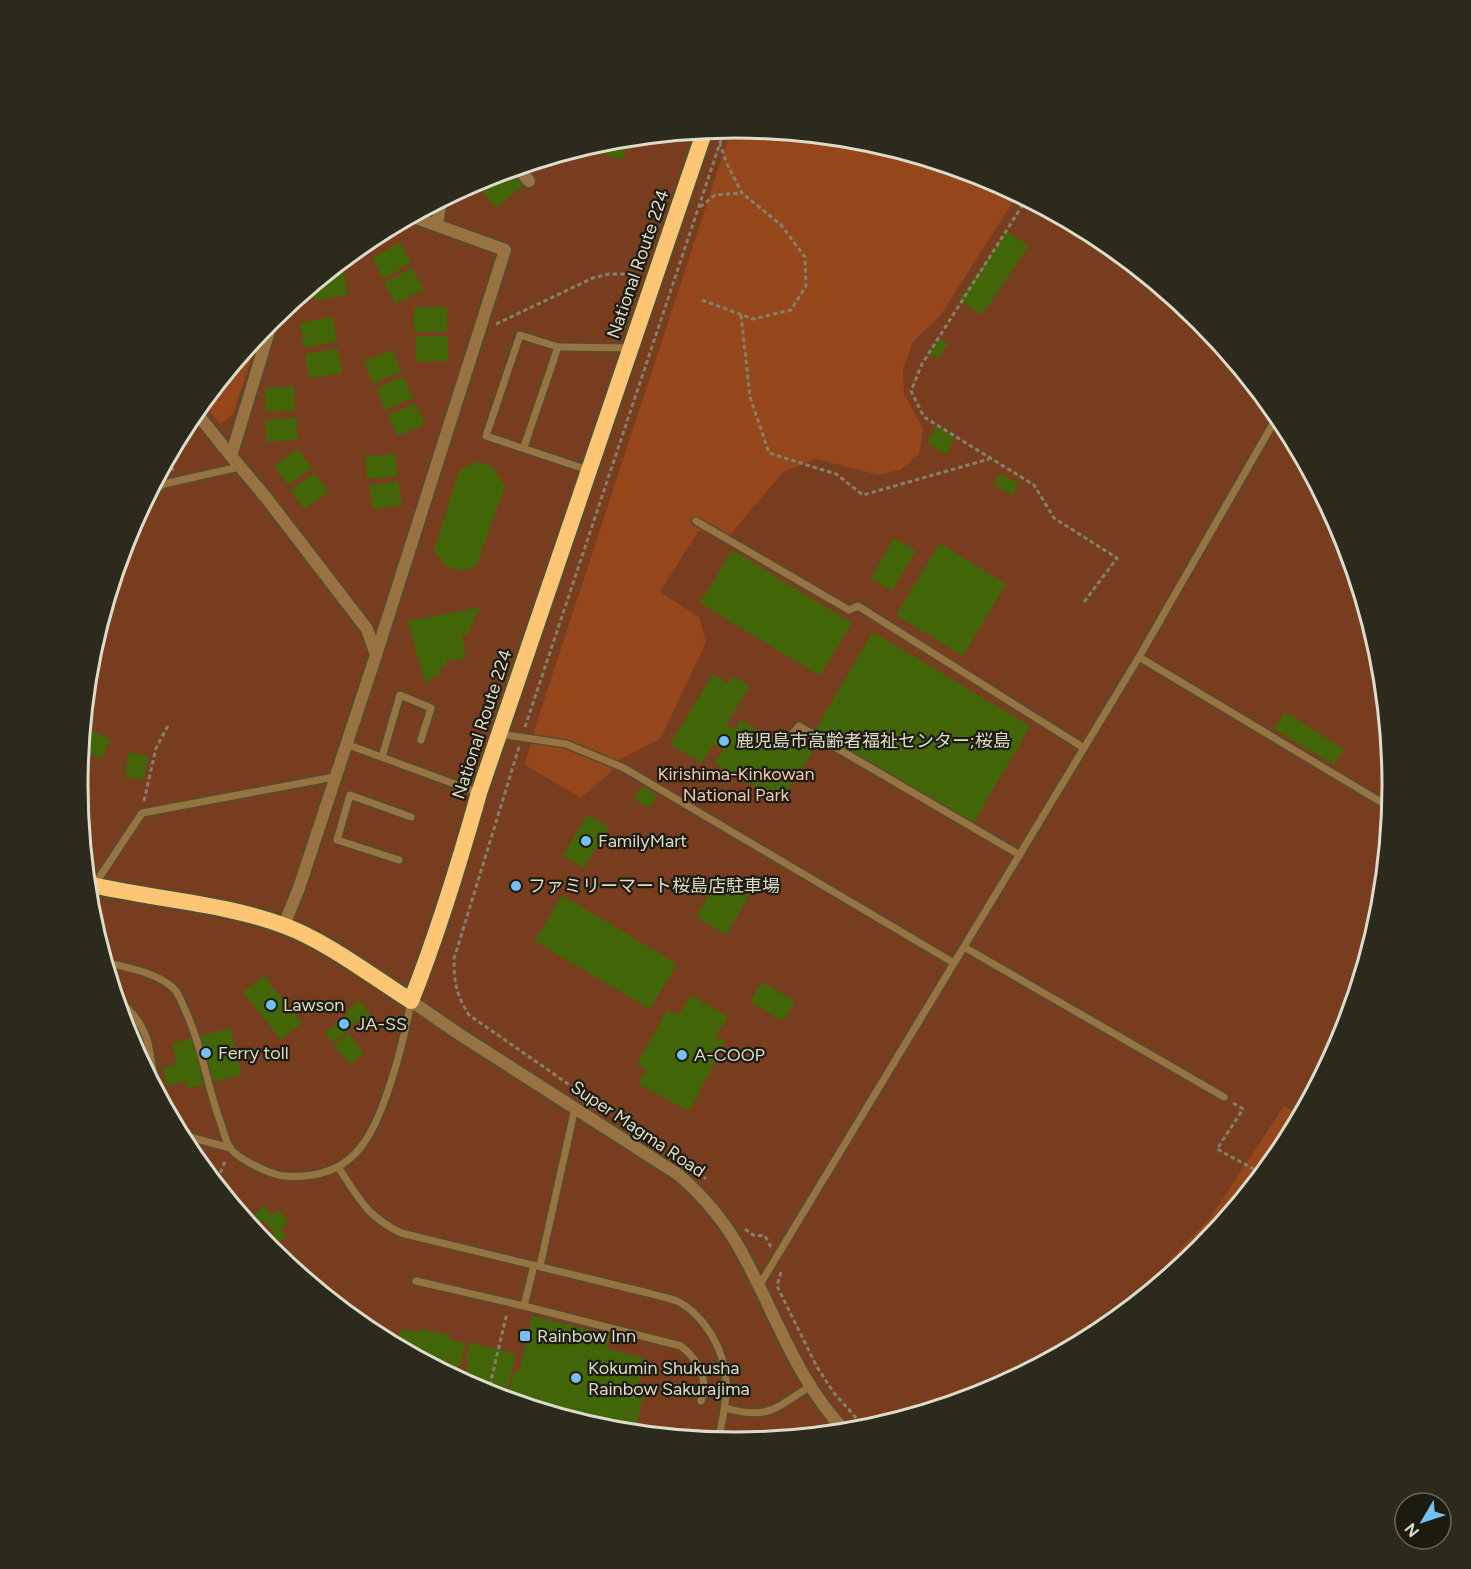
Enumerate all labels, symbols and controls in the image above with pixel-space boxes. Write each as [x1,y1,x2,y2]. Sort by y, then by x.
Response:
street label: National Route 224 [602,187,674,341]
street label: National Route 224 [447,646,517,802]
place label: 鹿児島市高齢者福祉センター;桜島 [736,730,1011,752]
marker: 鹿児島市高齢者福祉センター;桜島 [717,734,731,748]
park label: Kirishima-Kinkowan National Park [657,763,815,806]
place label: FamilyMart [598,830,687,852]
marker: FamilyMart [579,834,593,848]
place label: ファミリーマート桜島店駐車場 [528,875,780,897]
marker: ファミリーマート桜島店駐車場 [509,879,523,893]
place label: Lawson [283,994,344,1016]
marker: Lawson [264,998,278,1012]
place label: JA-SS [356,1013,407,1035]
marker: JA-SS [337,1017,351,1031]
place label: Ferry toll [218,1042,289,1064]
place label: A-COOP [694,1044,765,1066]
marker: Ferry toll [199,1046,213,1060]
marker: A-COOP [675,1048,689,1062]
street label: Super Magma Road [567,1076,709,1182]
place label: Rainbow Inn [537,1325,636,1347]
marker: Rainbow Inn [518,1329,532,1343]
place label: Kokumin Shukusha Rainbow Sakurajima [588,1357,750,1400]
marker: Kokumin Shukusha Rainbow Sakurajima [569,1371,583,1385]
north arrow [1393,1491,1453,1551]
text: N [1400,1519,1423,1541]

